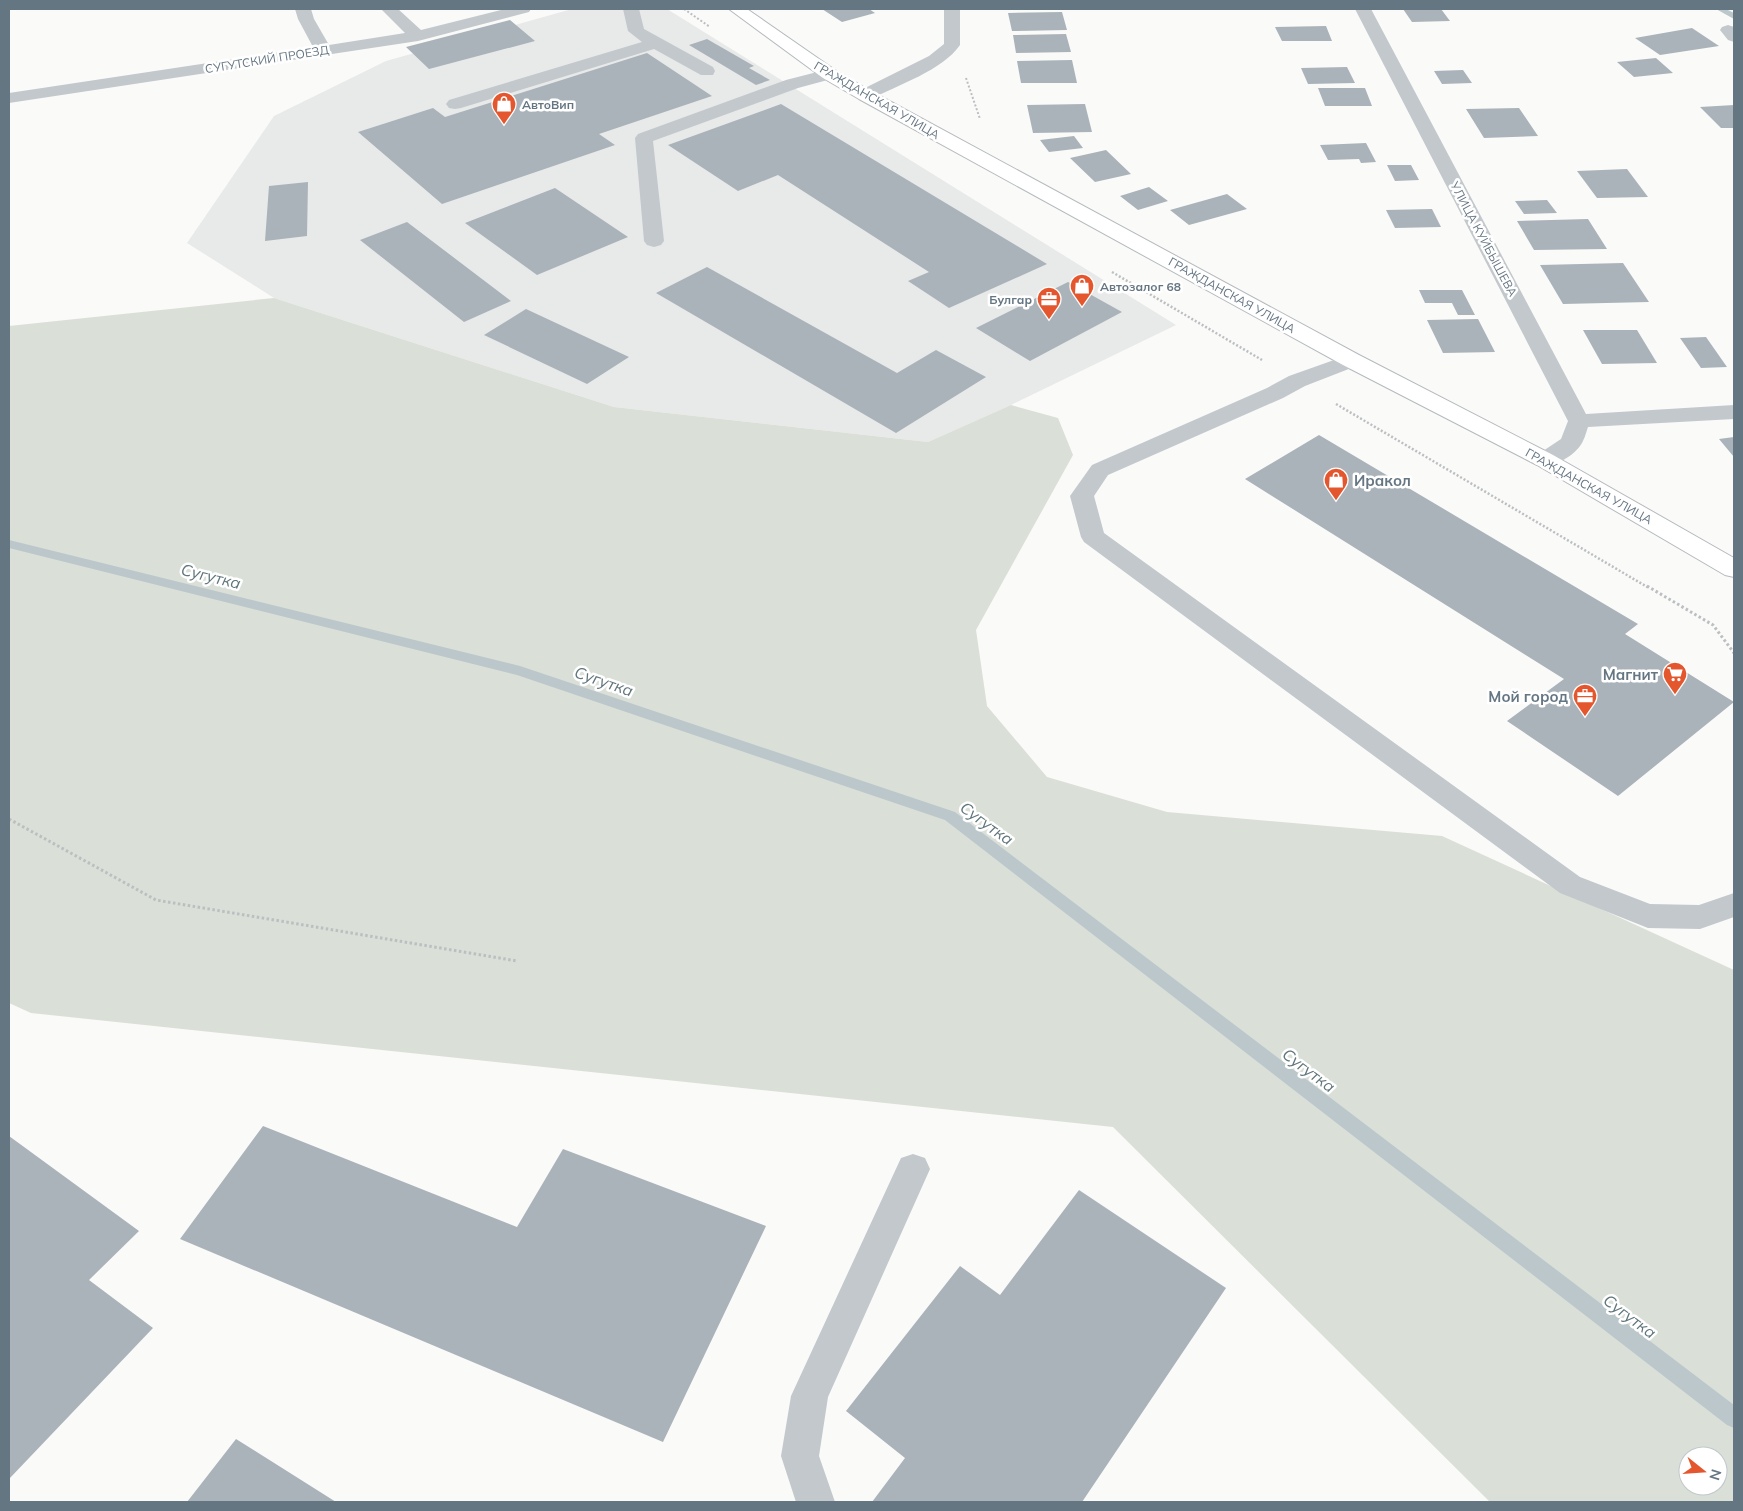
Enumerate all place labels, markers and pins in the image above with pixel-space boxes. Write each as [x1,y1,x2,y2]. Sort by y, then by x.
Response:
shop icon: АвтоВип [491,91,517,125]
place label: АвтоВип [522,97,574,112]
shop icon: Автозалог 68 [1069,273,1095,307]
place label: Автозалог 68 [1100,279,1181,294]
office icon: Булгар [1036,286,1062,320]
place label: Булгар [989,292,1032,307]
shop icon: Иракол [1323,467,1349,501]
place label: Иракол [1354,471,1411,490]
supermarket icon: Магнит [1662,661,1688,695]
place label: Магнит [1603,665,1659,684]
office icon: Мой город [1572,683,1598,717]
place label: Мой город [1488,687,1568,706]

